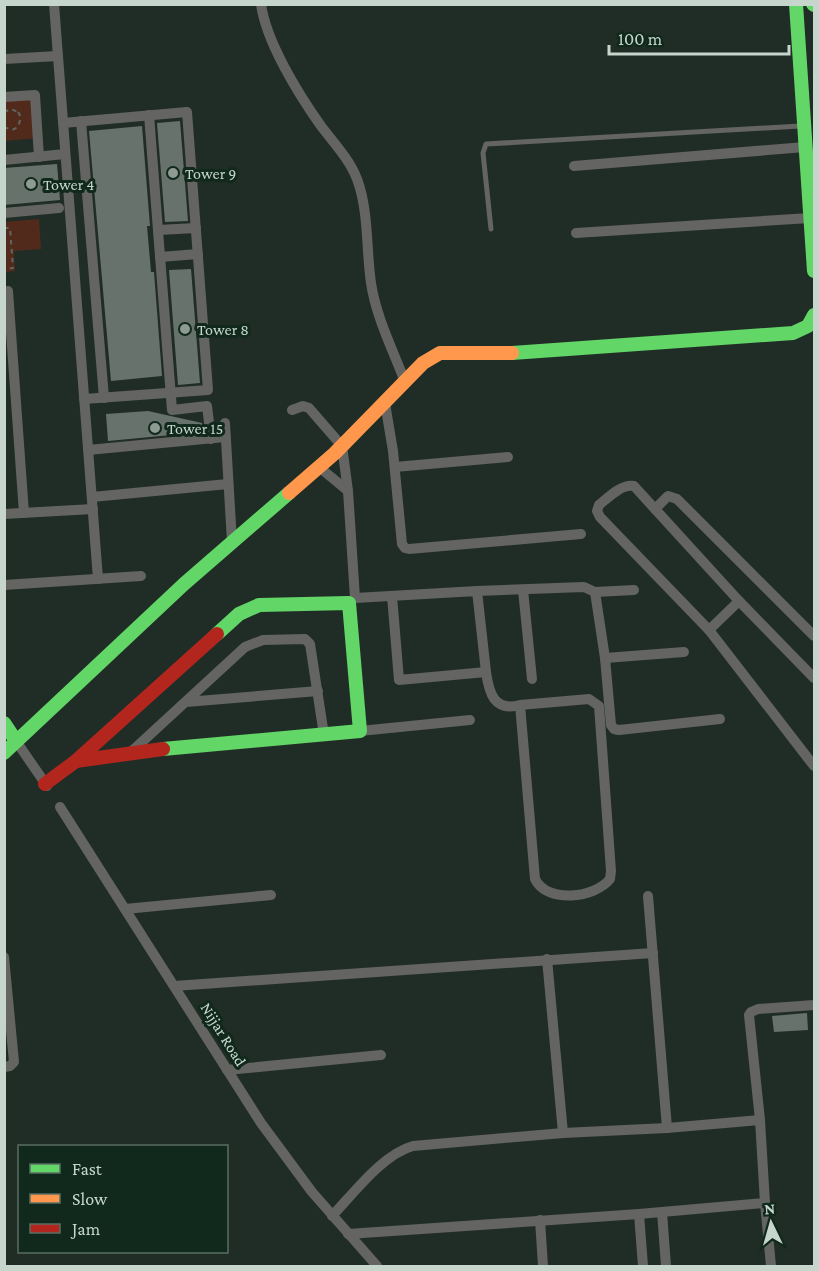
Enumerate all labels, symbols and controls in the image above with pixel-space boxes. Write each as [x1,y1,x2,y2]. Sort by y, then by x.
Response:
scale bar [609,18,789,56]
text: 100 m [618,29,663,49]
place label: Tower 9 [185,165,236,182]
marker: Tower 9 [166,166,180,180]
place label: Tower 4 [43,176,95,193]
marker: Tower 4 [24,177,38,191]
place label: Tower 8 [197,321,249,338]
marker: Tower 8 [178,322,192,336]
place label: Tower 15 [167,420,223,437]
marker: Tower 15 [148,421,162,435]
street label: Nijjar Road [197,1000,250,1070]
legend [18,1145,228,1253]
text: Fast [72,1159,103,1179]
text: Slow [72,1189,108,1209]
north arrow [741,1193,801,1253]
text: N [764,1200,776,1217]
text: Jam [70,1219,101,1239]

